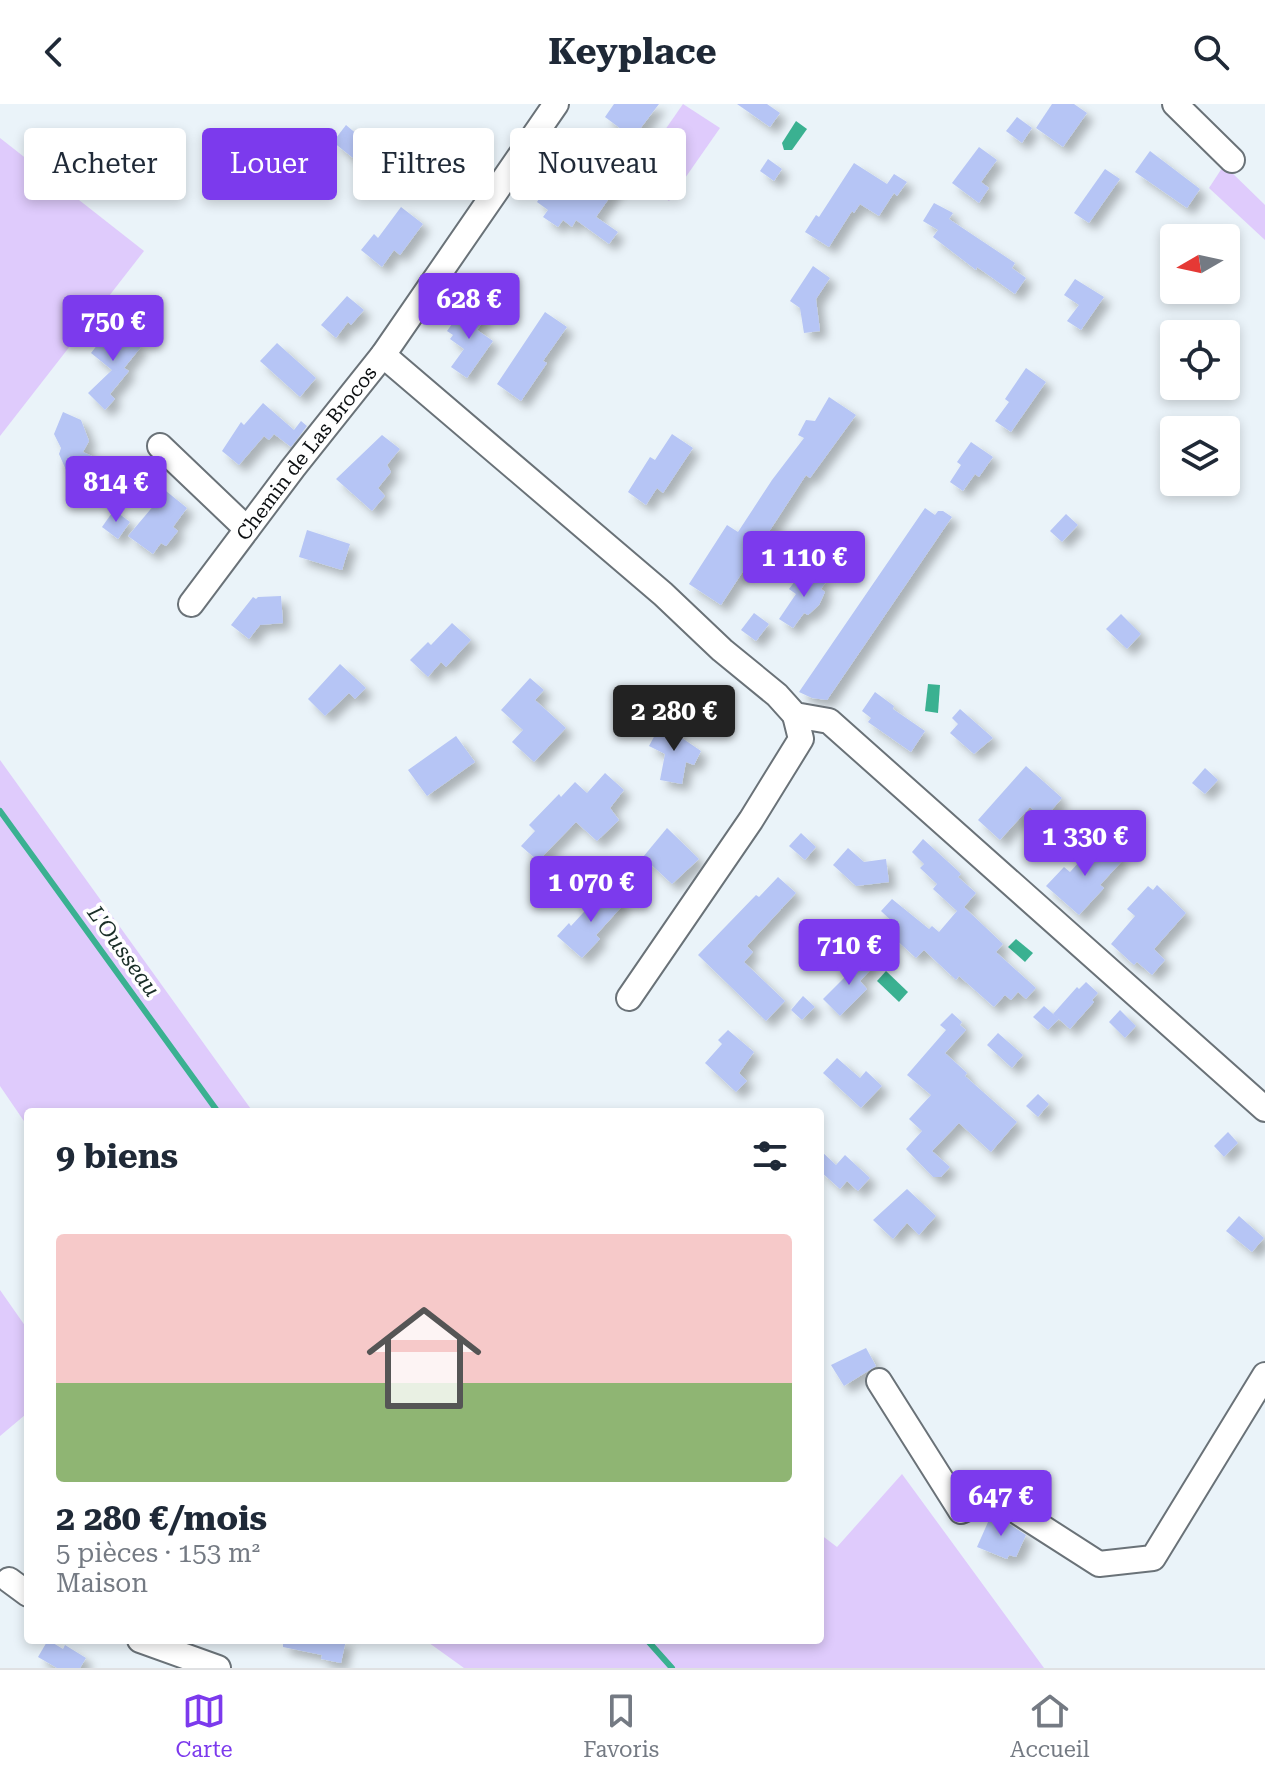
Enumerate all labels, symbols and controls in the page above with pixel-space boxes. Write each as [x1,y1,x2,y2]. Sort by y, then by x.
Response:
icon: back [32,30,76,74]
icon: search [1189,30,1233,74]
text: Keyplace [548,31,717,73]
chip: Acheter [24,128,186,200]
chip: Louer [202,128,337,200]
chip: Filtres [353,128,494,200]
chip: Nouveau [510,128,686,200]
north arrow [1160,224,1240,304]
map controls [1160,224,1240,496]
pin: 628 € [413,273,525,341]
text: 628 € [437,284,501,314]
pin: 750 € [57,295,169,363]
text: 750 € [81,306,145,336]
button: locate [1160,320,1240,400]
street label: Chemin de Las Brocos [231,361,382,545]
button: layers [1160,416,1240,496]
pin: 814 € [60,456,172,524]
text: 814 € [84,467,148,497]
pin: 1 110 € [730,531,878,599]
text: 1 110 € [761,542,847,572]
pin: 2 280 € [600,685,748,753]
text: 2 280 € [631,696,717,726]
pin: 1 330 € [1011,810,1159,878]
text: 1 330 € [1042,821,1128,851]
pin: 1 070 € [517,856,665,924]
text: 1 070 € [548,867,634,897]
water label: L'Ousseau [82,900,165,1001]
pin: 710 € [793,919,905,987]
text: 710 € [817,930,881,960]
icon: filters [748,1134,792,1178]
text: 9 biens [56,1136,178,1176]
icon: home [352,1286,496,1430]
pin: 647 € [945,1470,1057,1538]
text: 647 € [969,1481,1033,1511]
text: 2 280 €/mois [56,1498,267,1538]
text: 5 pièces · 153 m² [56,1538,260,1568]
text: Maison [56,1568,148,1598]
tab: Carte [175,1689,233,1762]
tab: Favoris [583,1689,659,1762]
tab: Accueil [1010,1689,1090,1762]

